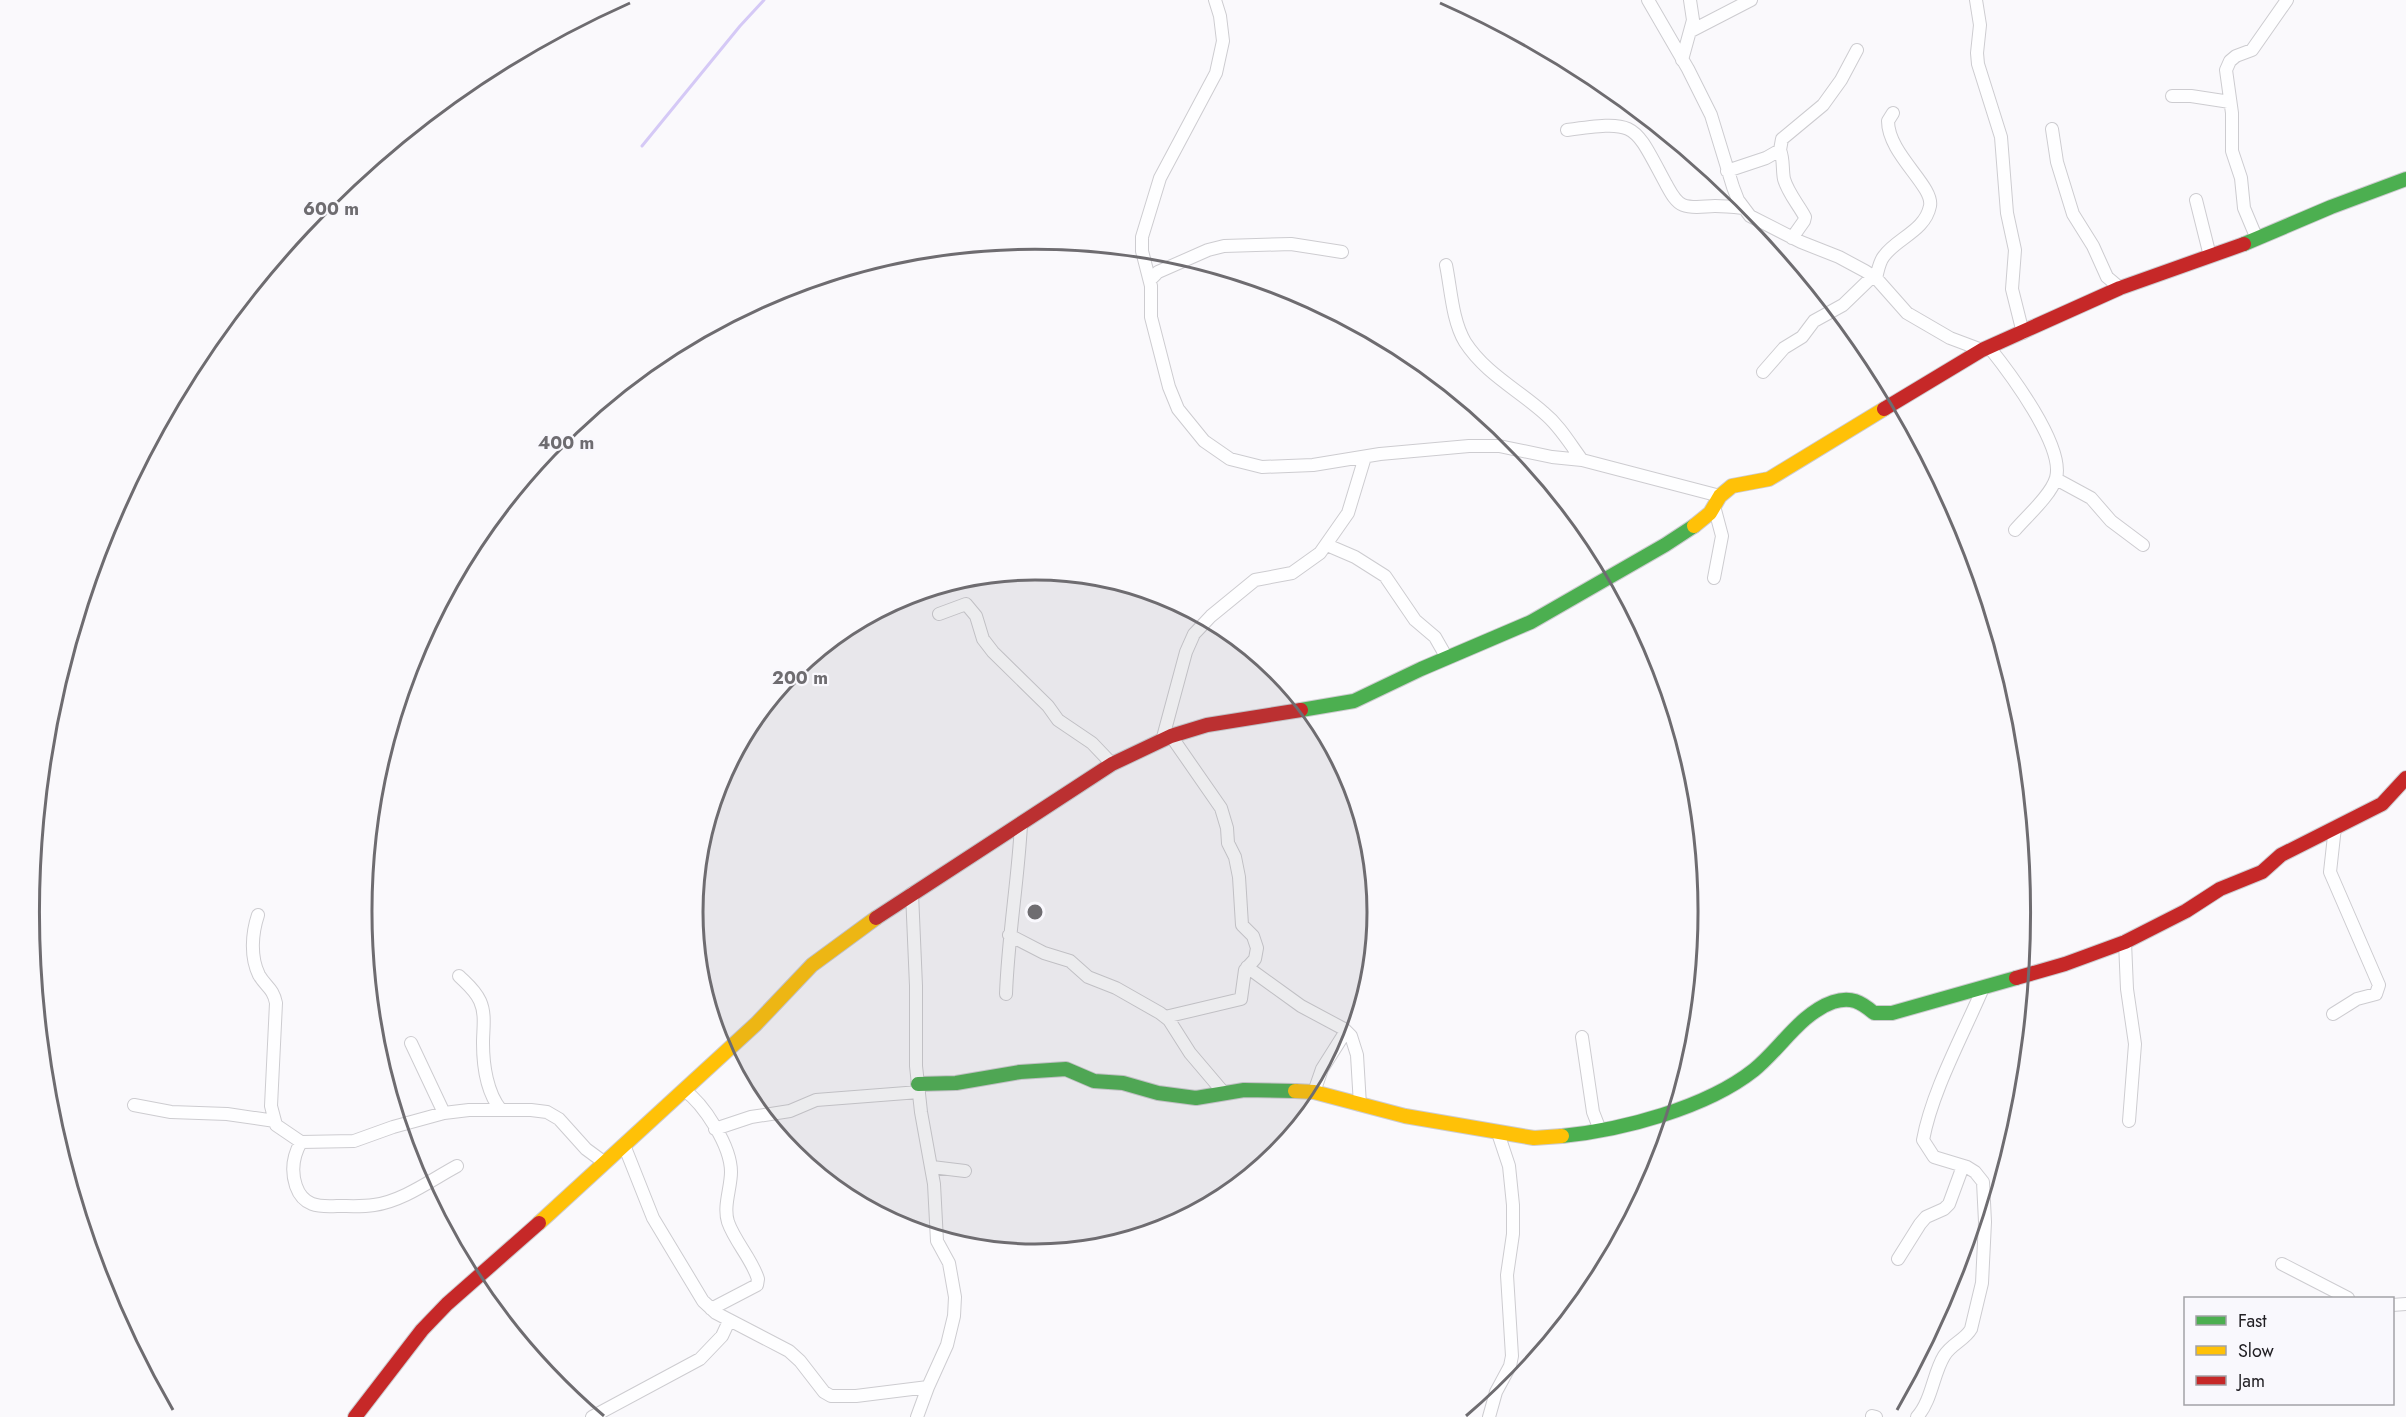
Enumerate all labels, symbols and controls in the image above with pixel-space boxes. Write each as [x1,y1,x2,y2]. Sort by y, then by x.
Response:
text: 600 m [303,196,359,222]
text: 400 m [538,430,594,456]
text: 200 m [772,665,828,691]
centre of rings [1025,902,1045,922]
legend [2184,1297,2394,1405]
text: Fast [2238,1308,2267,1334]
text: Slow [2238,1338,2275,1364]
text: Jam [2236,1368,2265,1394]

